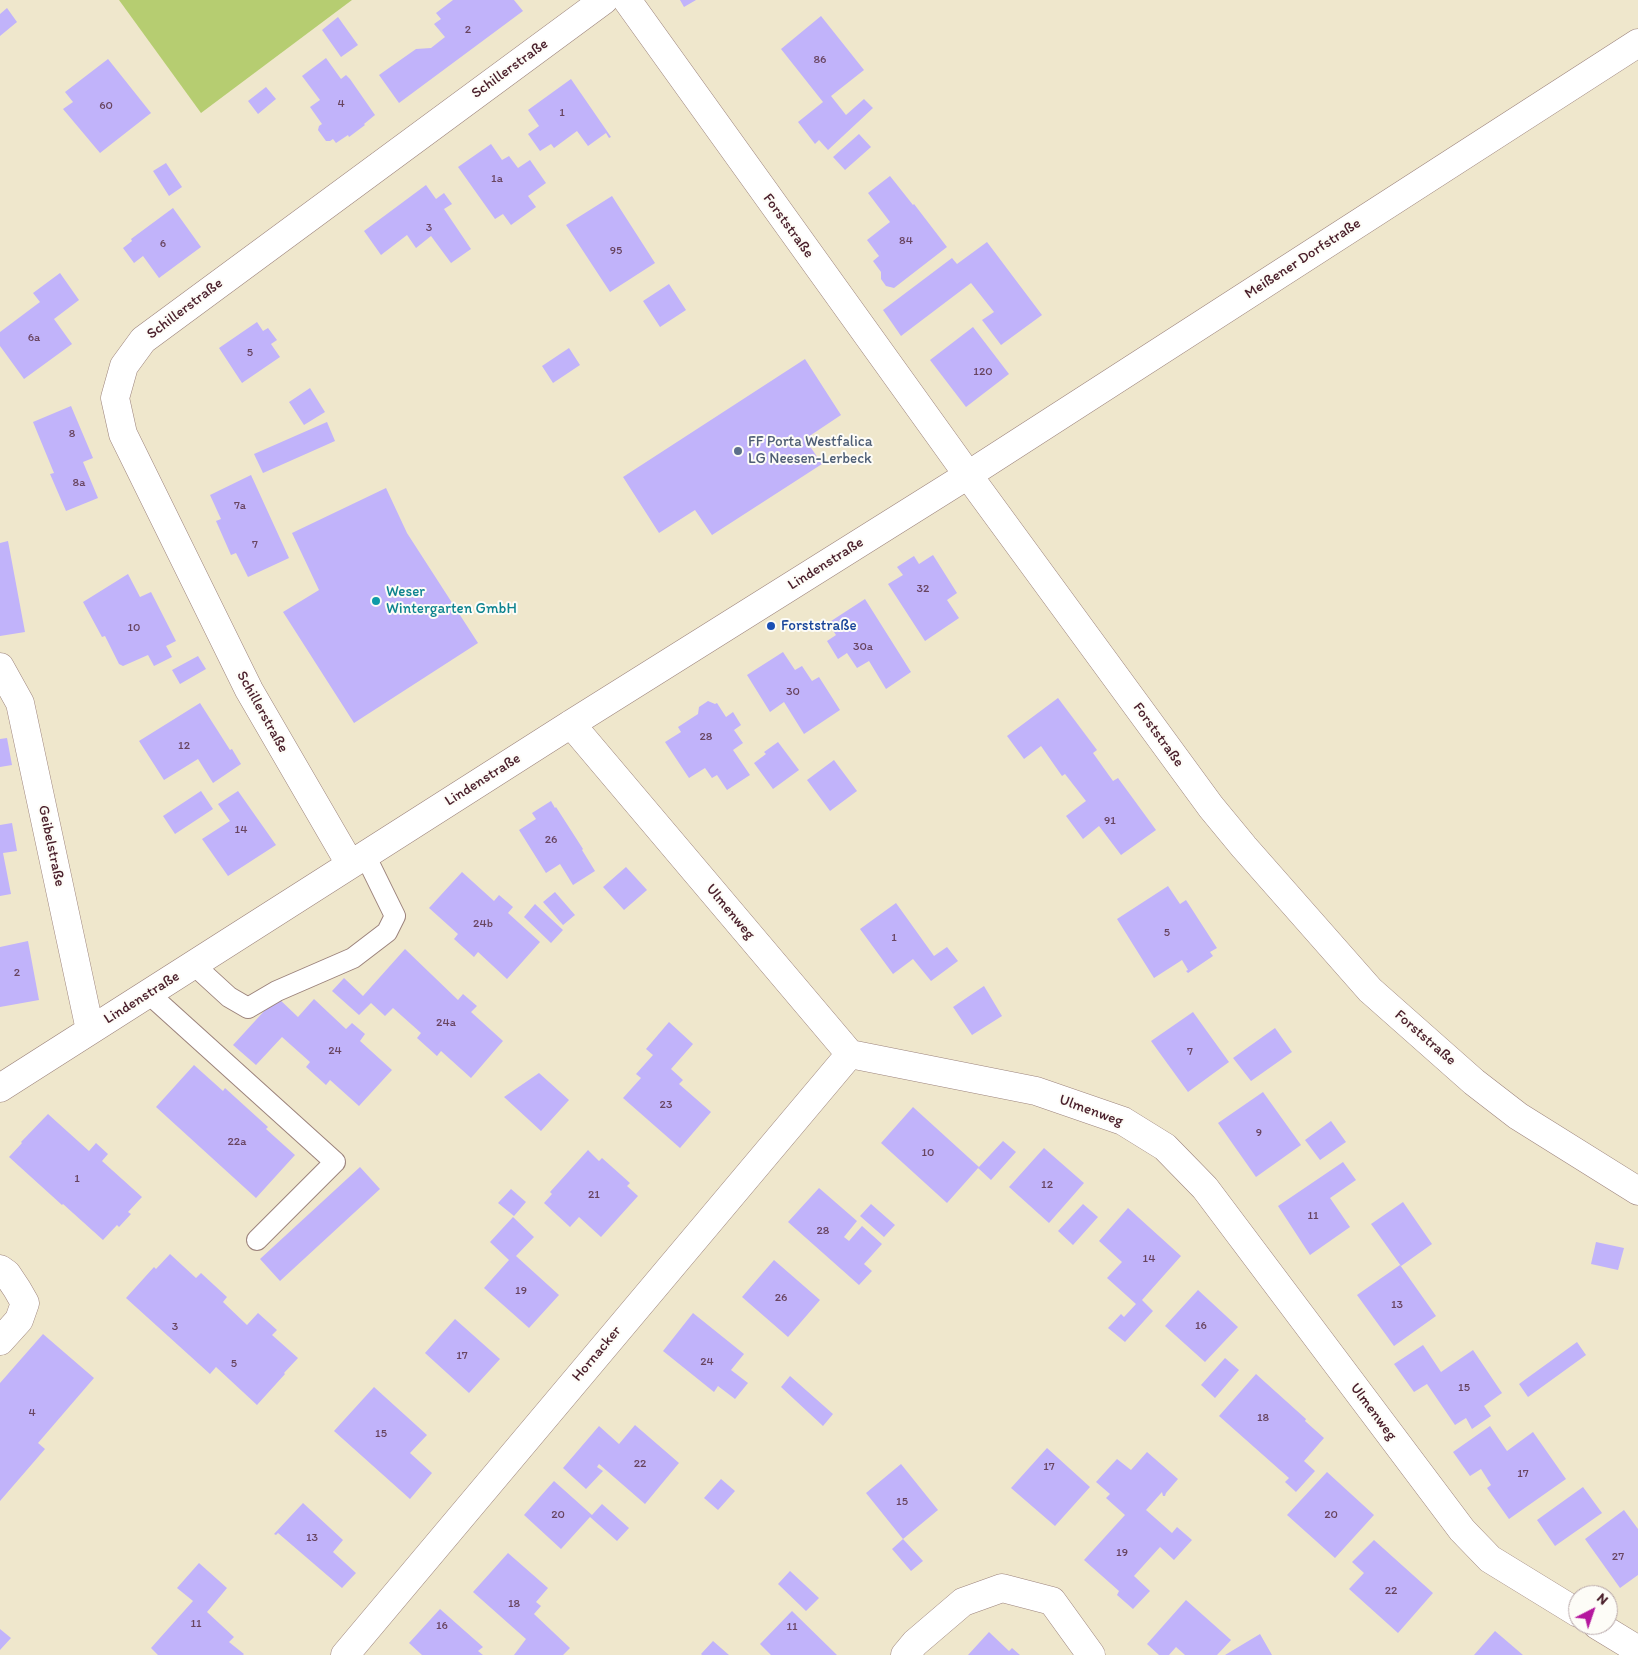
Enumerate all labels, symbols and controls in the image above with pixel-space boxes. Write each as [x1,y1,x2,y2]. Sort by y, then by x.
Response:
house number: 2 [465,23,471,37]
street label: Schillerstraße [468,35,552,103]
house number: 86 [814,53,826,67]
house number: 4 [337,97,345,111]
house number: 60 [99,99,113,113]
house number: 1 [559,106,565,120]
house number: 1a [491,172,503,186]
street label: Forststraße [759,190,817,262]
street label: Meißener Dorfstraße [1242,215,1364,303]
house number: 3 [426,221,432,235]
house number: 84 [899,234,913,248]
house number: 6 [160,237,166,251]
house number: 95 [610,244,622,258]
street label: Schillerstraße [143,275,227,343]
house number: 6a [28,331,40,345]
house number: 5 [247,346,253,360]
house number: 120 [973,365,993,379]
house number: 8 [69,427,75,441]
place label: FF Porta Westfalica LG Neesen-Lerbeck [748,433,872,468]
marker: FF Porta Westfalica LG Neesen-Lerbeck [732,445,744,457]
house number: 8a [73,476,85,490]
house number: 7a [234,499,246,513]
street label: Lindenstraße [785,534,867,594]
house number: 7 [252,538,258,552]
house number: 32 [917,582,929,596]
place label: Weser Wintergarten GmbH [386,583,517,618]
marker: Weser Wintergarten GmbH [370,595,382,607]
place label: Forststraße [781,617,857,635]
marker: Forststraße [765,620,777,632]
house number: 10 [128,621,140,635]
house number: 30a [853,640,873,654]
street label: Schillerstraße [232,668,292,756]
house number: 30 [786,685,800,699]
street label: Forststraße [1129,699,1187,771]
house number: 28 [700,730,712,744]
house number: 12 [178,739,190,753]
street label: Lindenstraße [442,750,524,810]
street label: Geibelstraße [34,804,68,888]
house number: 91 [1104,814,1116,828]
house number: 14 [235,823,247,837]
house number: 26 [545,833,557,847]
street label: Ulmenweg [702,881,758,943]
house number: 24b [473,917,493,931]
house number: 5 [1164,926,1170,940]
house number: 1 [891,931,897,945]
house number: 2 [14,966,20,980]
street label: Lindenstraße [101,968,183,1028]
street label: Forststraße [1391,1006,1459,1070]
house number: 24a [436,1016,456,1030]
house number: 24 [328,1044,342,1058]
house number: 7 [1187,1045,1193,1059]
street label: Ulmenweg [1056,1091,1126,1131]
house number: 23 [660,1098,672,1112]
house number: 9 [1256,1126,1262,1140]
house number: 22a [228,1135,246,1149]
house number: 10 [922,1146,934,1160]
house number: 1 [74,1172,80,1186]
house number: 12 [1041,1178,1053,1192]
house number: 21 [588,1188,600,1202]
house number: 11 [1307,1209,1319,1223]
house number: 28 [817,1224,829,1238]
house number: 14 [1143,1252,1155,1266]
house number: 19 [515,1284,527,1298]
house number: 26 [775,1291,787,1305]
house number: 13 [1391,1298,1403,1312]
house number: 16 [1195,1319,1207,1333]
house number: 3 [172,1320,178,1334]
street label: Hornacker [569,1323,625,1385]
house number: 17 [456,1349,468,1363]
house number: 24 [700,1355,714,1369]
house number: 5 [231,1357,237,1371]
street label: Ulmenweg [1346,1380,1400,1444]
house number: 15 [1458,1381,1470,1395]
house number: 4 [28,1406,36,1420]
house number: 18 [1257,1411,1269,1425]
house number: 15 [375,1427,387,1441]
house number: 22 [634,1457,646,1471]
house number: 17 [1043,1460,1055,1474]
house number: 17 [1517,1467,1529,1481]
house number: 15 [896,1495,908,1509]
house number: 20 [551,1508,565,1522]
house number: 20 [1324,1508,1338,1522]
house number: 13 [306,1531,318,1545]
house number: 19 [1116,1546,1128,1560]
house number: 27 [1612,1550,1624,1564]
house number: 22 [1385,1584,1397,1598]
north arrow [1568,1585,1618,1635]
text: N [1593,1590,1612,1609]
house number: 18 [508,1597,520,1611]
house number: 11 [190,1617,202,1631]
house number: 16 [436,1619,448,1633]
house number: 11 [786,1620,798,1634]

